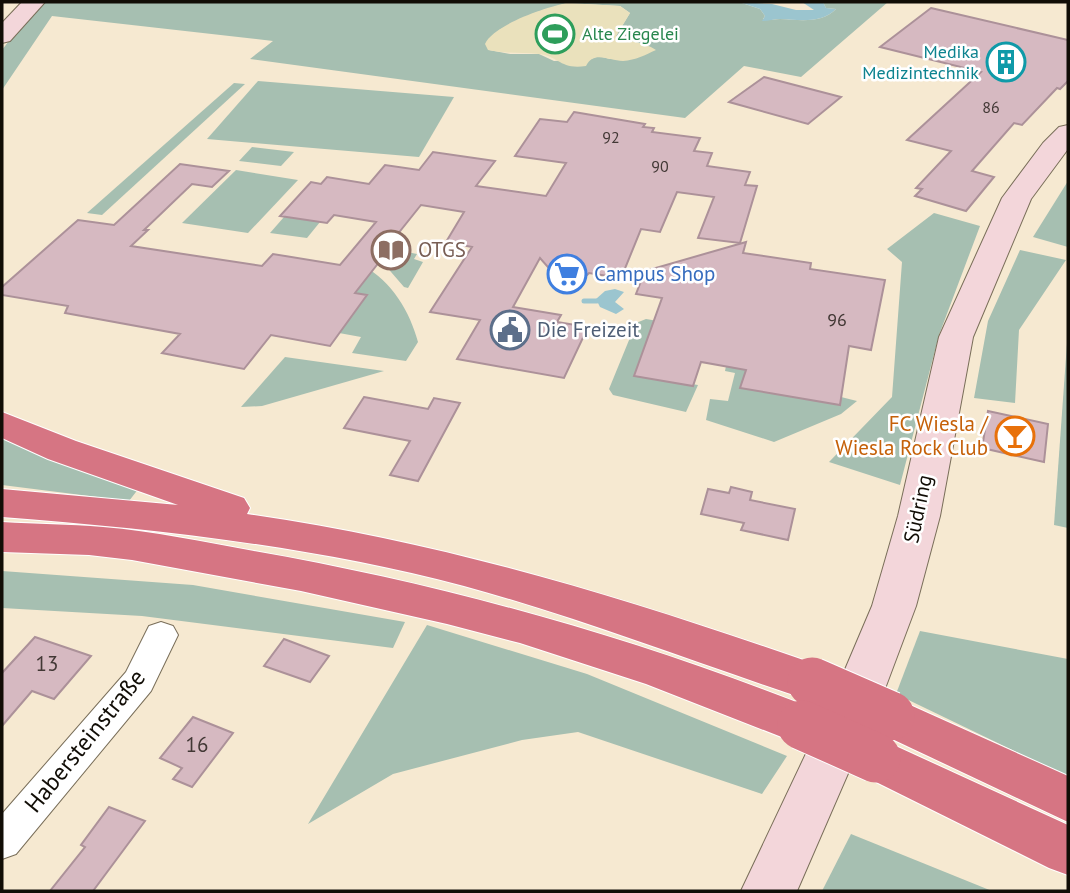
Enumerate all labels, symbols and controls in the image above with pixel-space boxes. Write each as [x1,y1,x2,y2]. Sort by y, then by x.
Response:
sports icon: Alte Ziegelei [534,13,576,55]
place label: Alte Ziegelei [582,22,679,45]
place label: Medika Medizintechnik [862,40,979,84]
building icon: Medika Medizintechnik [985,41,1027,83]
house number: 86 [982,97,1000,117]
house number: 92 [602,127,620,147]
house number: 90 [651,156,669,176]
library icon: OTGS [370,229,412,271]
place label: OTGS [418,236,466,263]
supermarket icon: Campus Shop [546,253,588,295]
place label: Campus Shop [594,260,716,287]
house number: 96 [827,308,847,331]
public building icon: Die Freizeit [489,309,531,351]
place label: Die Freizeit [537,316,639,343]
place label: FC Wiesla / Wiesla Rock Club [835,410,990,461]
bar icon: FC Wiesla / Wiesla Rock Club [994,415,1036,457]
street label: Südring [897,472,938,546]
house number: 13 [36,650,58,677]
street label: Habersteinstraße [17,663,152,819]
house number: 16 [186,731,208,758]

